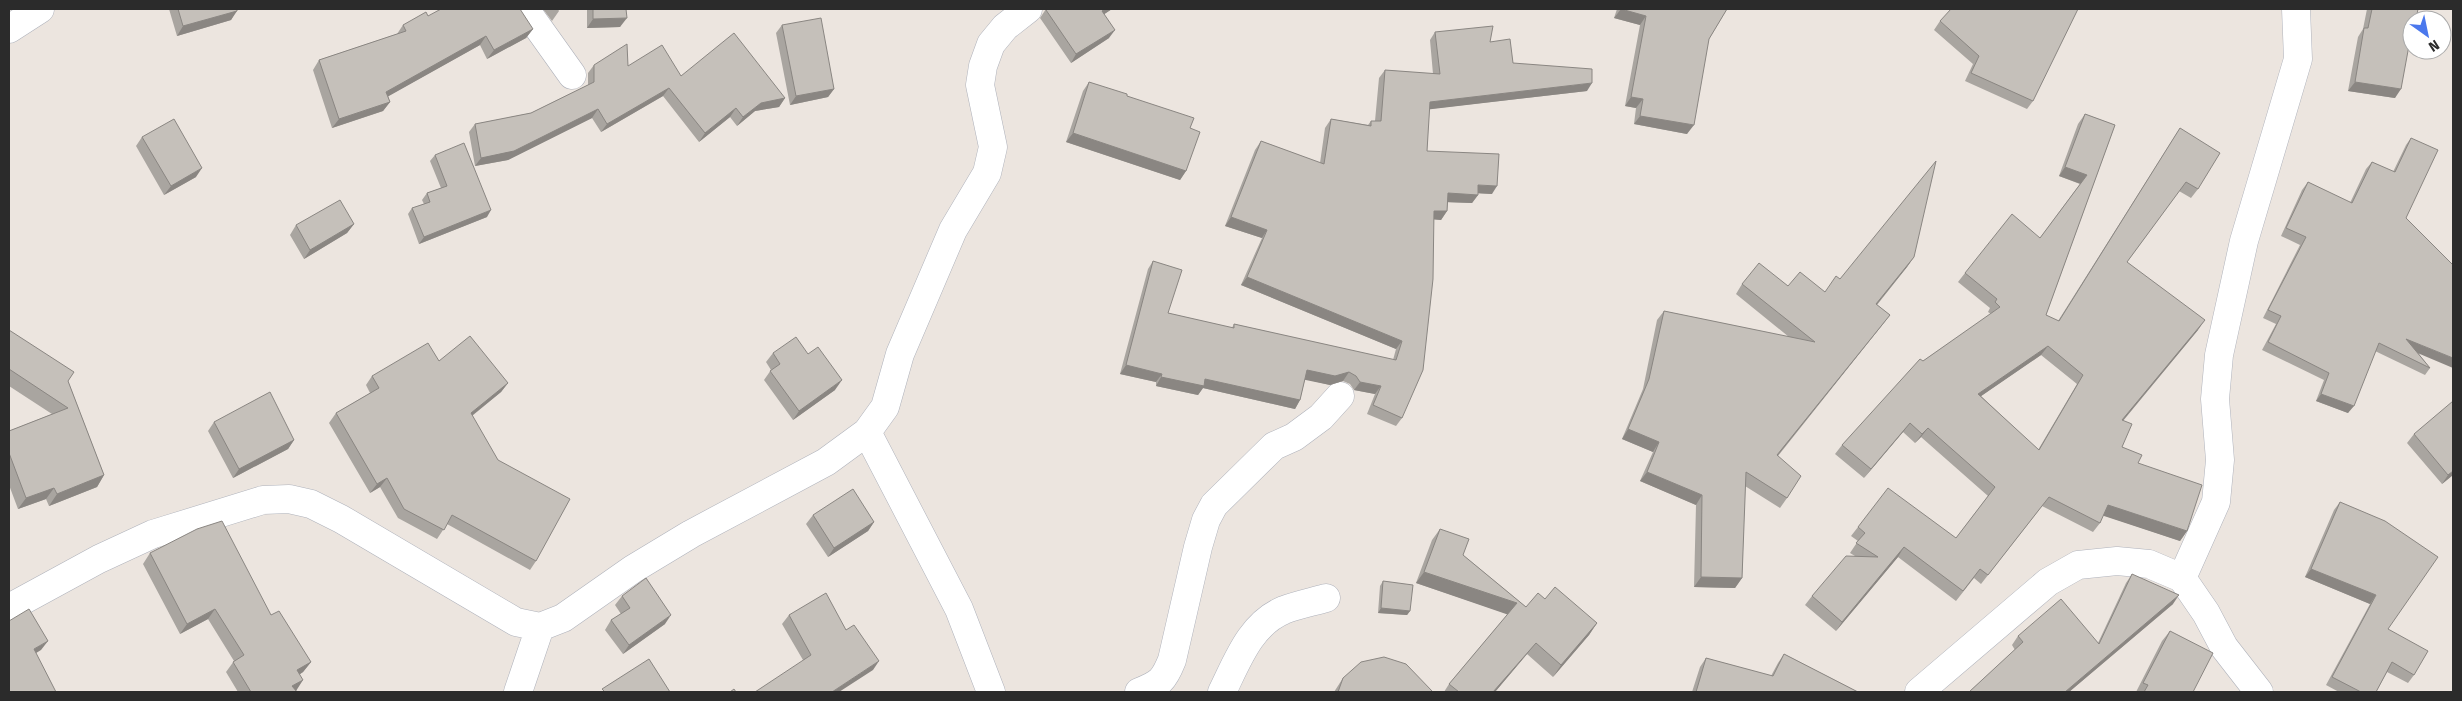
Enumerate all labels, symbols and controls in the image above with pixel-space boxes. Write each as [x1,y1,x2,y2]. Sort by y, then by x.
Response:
north arrow [2402,10,2452,60]
text: N [2425,36,2442,55]

